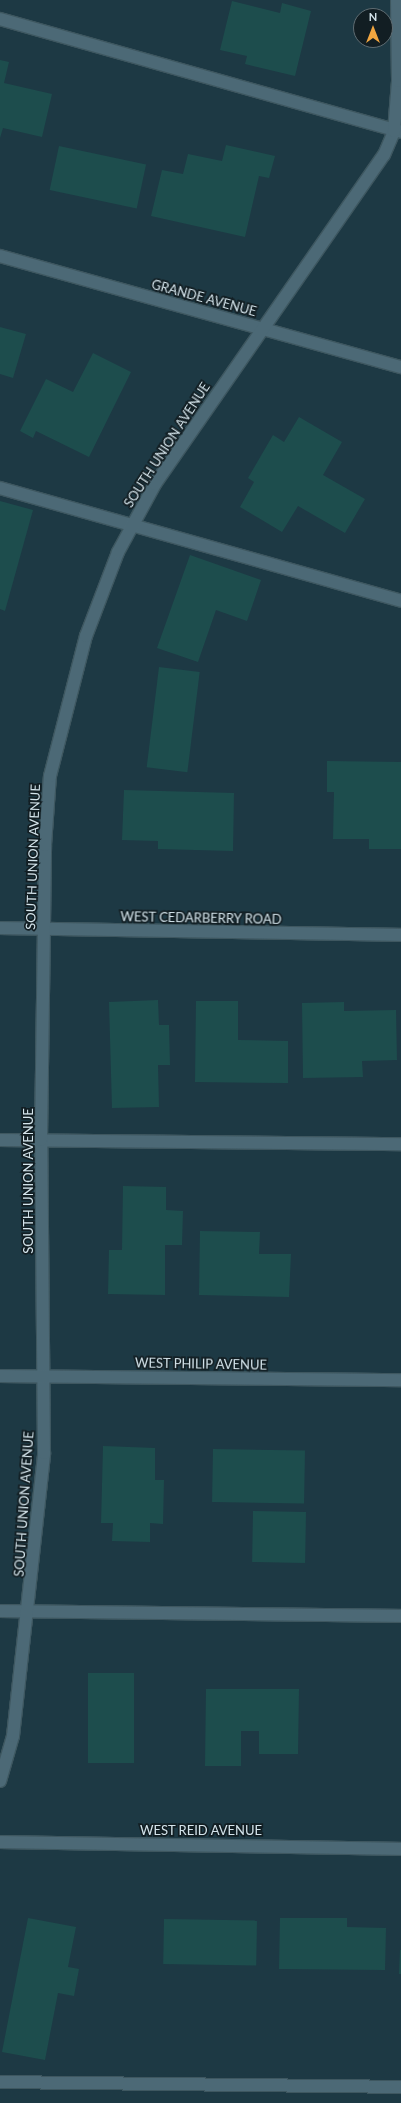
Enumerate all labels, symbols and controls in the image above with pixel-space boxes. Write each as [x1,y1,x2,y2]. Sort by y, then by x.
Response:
north arrow [353,8,393,48]
text: N [369,10,377,23]
street label: GRANDE AVENUE [150,276,258,320]
street label: SOUTH UNION AVENUE [121,379,213,511]
street label: SOUTH UNION AVENUE [23,784,43,930]
street label: WEST CEDARBERRY ROAD [120,909,282,927]
street label: SOUTH UNION AVENUE [20,1108,36,1254]
street label: WEST PHILIP AVENUE [134,1355,268,1373]
street label: SOUTH UNION AVENUE [11,1431,37,1577]
street label: WEST REID AVENUE [140,1822,262,1838]

